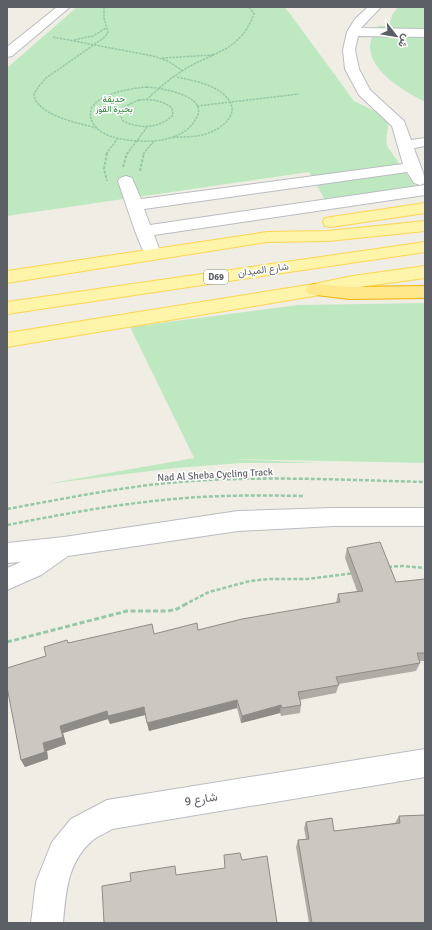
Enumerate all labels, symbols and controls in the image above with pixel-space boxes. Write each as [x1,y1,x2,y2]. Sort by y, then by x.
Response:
north arrow [376,16,416,56]
text: ش [395,32,413,50]
park label: حديقة بحيرة القوز [94,94,133,115]
street label: شارع الميدان [237,260,289,280]
road number: D69 [204,270,228,284]
street label: Nad Al Sheba Cycling Track [157,466,273,484]
street label: شارع 9 [183,789,219,810]

